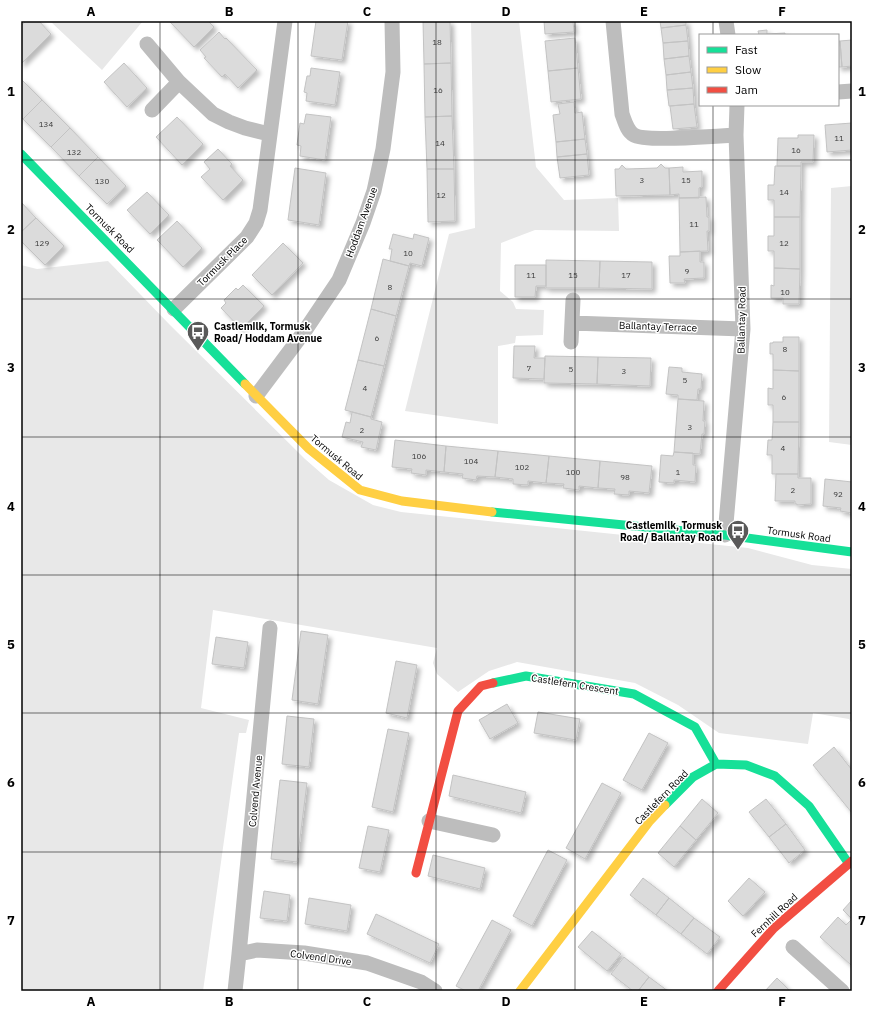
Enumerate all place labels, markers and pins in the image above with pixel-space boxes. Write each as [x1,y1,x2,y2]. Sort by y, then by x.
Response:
bus stop icon: Castlemilk, Tormusk Road/ Hoddam Avenue [185,319,211,352]
place label: Castlemilk, Tormusk Road/ Hoddam Avenue [214,320,322,345]
bus stop icon: Castlemilk, Tormusk Road/ Ballantay Road [725,518,751,551]
place label: Castlemilk, Tormusk Road/ Ballantay Road [620,519,722,544]

